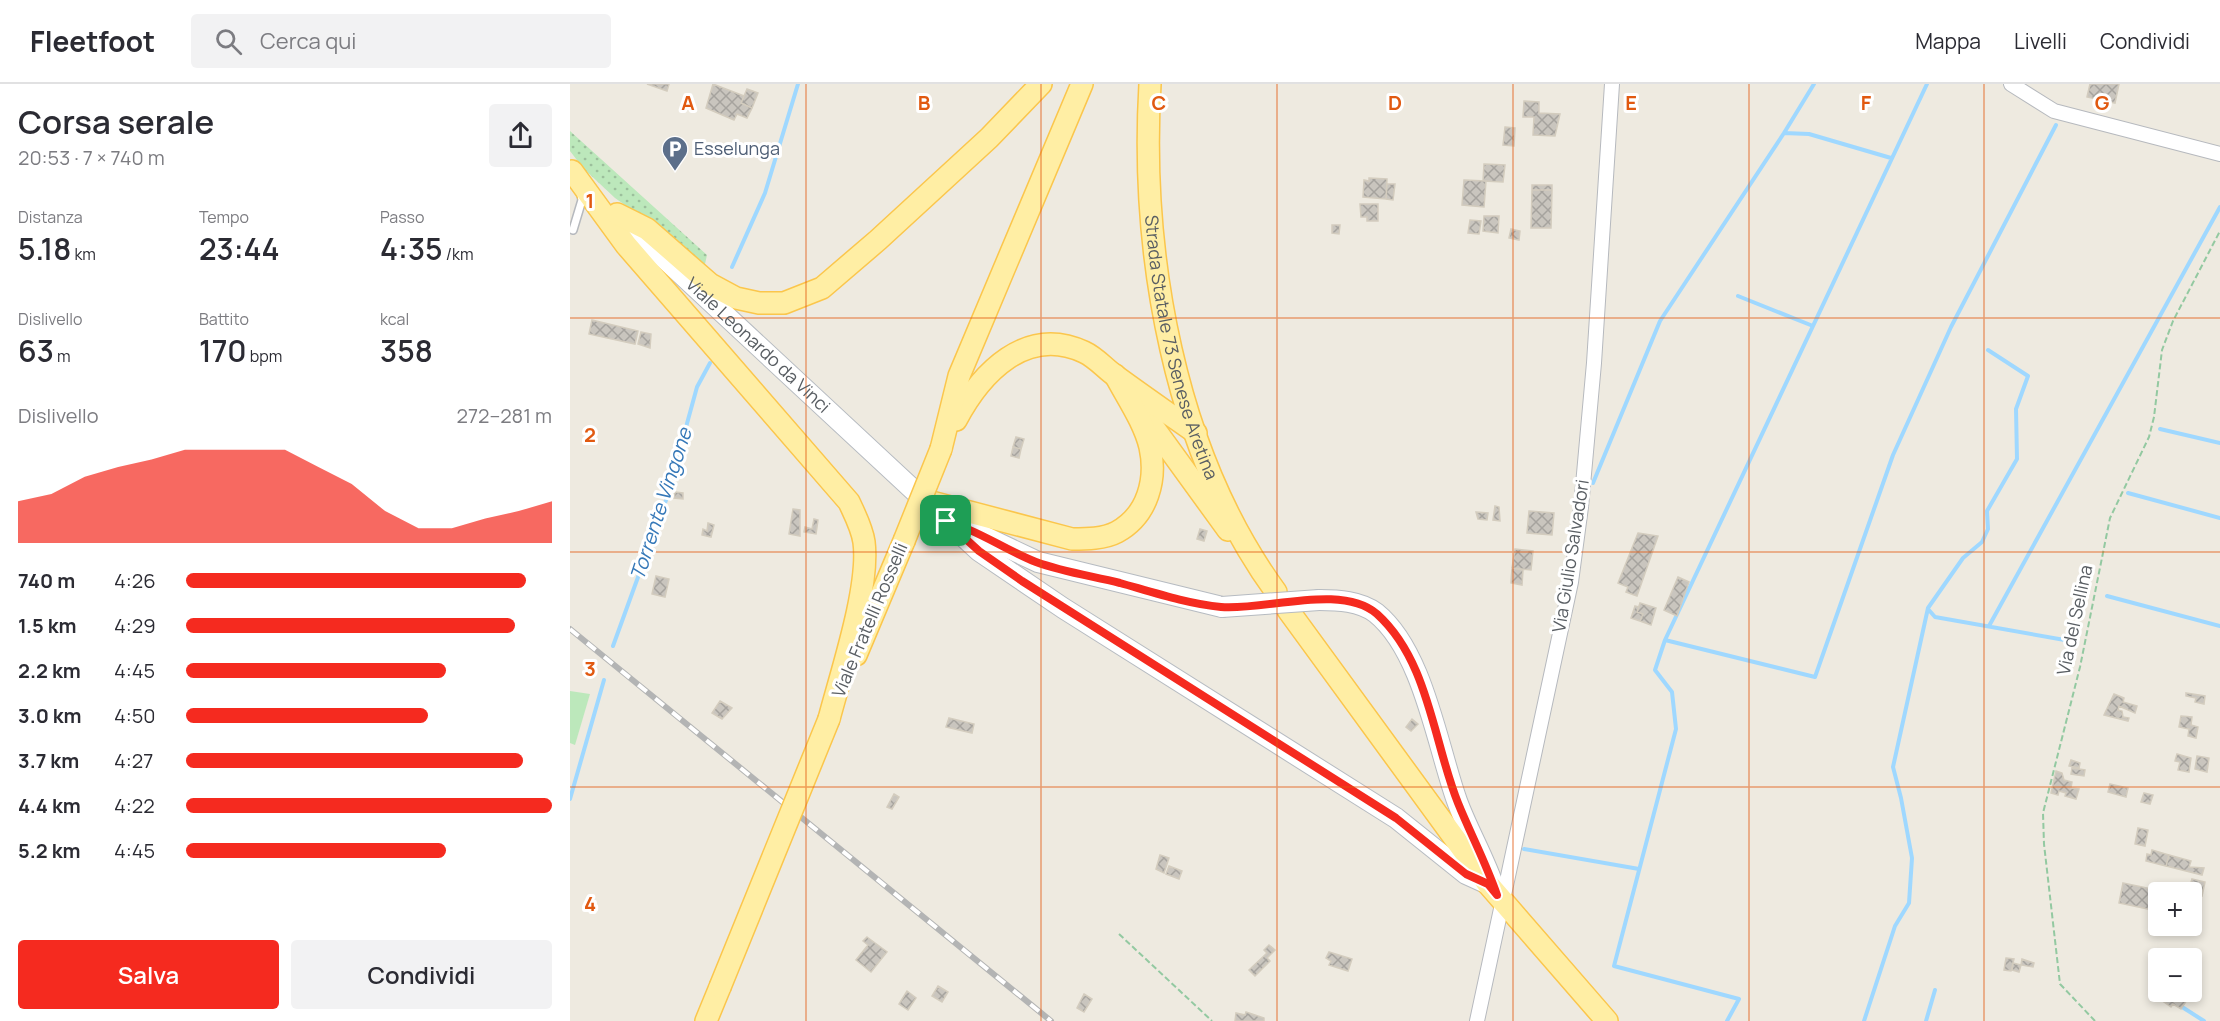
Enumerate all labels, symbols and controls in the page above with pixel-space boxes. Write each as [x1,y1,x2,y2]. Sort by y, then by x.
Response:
search box [191,14,611,68]
text: Fleetfoot [30,22,155,60]
icon: search [212,25,245,58]
text: Cerca qui [260,26,356,56]
text: Mappa [1915,27,1981,55]
text: Livelli [2014,27,2067,55]
text: Condividi [2100,27,2190,55]
text: A [681,89,695,116]
text: B [918,89,931,116]
text: C [1152,89,1166,116]
text: D [1388,89,1402,116]
text: E [1625,89,1637,116]
text: F [1861,89,1872,116]
text: G [2095,89,2110,116]
text: Corsa serale [18,99,214,144]
button: share [489,104,552,167]
parking icon: Esselunga [660,134,690,172]
place label: Esselunga [694,136,780,160]
text: 20:53 · 7 × 740 m [18,144,165,171]
text: 1 [586,187,594,214]
text: Distanza [18,206,83,228]
text: Tempo [199,206,249,228]
text: Passo [380,206,424,228]
street label: Strada Statale 73 Senese Aretina [1140,214,1224,483]
text: 5.18 [18,228,71,269]
text: 23:44 [199,228,280,269]
text: 4:35 [380,228,443,269]
text: km [71,243,96,265]
text: /km [443,243,474,265]
street label: Viale Leonardo da Vinci [681,272,836,418]
text: Dislivello [18,308,82,330]
text: Battito [199,308,249,330]
text: kcal [380,308,409,330]
text: 63 [18,330,54,371]
text: 170 [199,330,247,371]
text: 358 [380,330,433,371]
text: m [54,345,71,367]
text: bpm [247,345,282,367]
text: Dislivello [18,402,99,429]
text: 272–281 m [457,402,552,429]
text: 2 [584,421,596,448]
water label: Torrente Vingone [623,423,698,583]
street label: Via Giulio Salvadori [1546,478,1594,634]
pin [920,495,971,546]
icon: arrive [929,504,962,537]
street label: Viale Fratelli Rosselli [826,539,913,701]
street label: Via del Sellina [2051,562,2097,677]
text: 740 m [18,567,75,594]
text: 4:26 [114,567,156,594]
text: 1.5 km [18,612,77,639]
text: 4:29 [114,612,156,639]
text: 3 [584,655,596,682]
text: 2.2 km [18,657,81,684]
text: 4:45 [114,657,155,684]
text: 3.0 km [18,702,82,729]
text: 4:50 [114,702,156,729]
text: 3.7 km [18,747,79,774]
text: 4:27 [114,747,153,774]
text: 4.4 km [18,792,81,819]
text: 4:22 [114,792,155,819]
text: 5.2 km [18,837,80,864]
text: 4:45 [114,837,155,864]
map controls [2148,882,2202,1002]
button: + [2148,882,2202,936]
text: 4 [584,890,596,917]
button: Salva [18,940,279,1009]
button: Condividi [291,940,552,1009]
button: − [2148,948,2202,1002]

